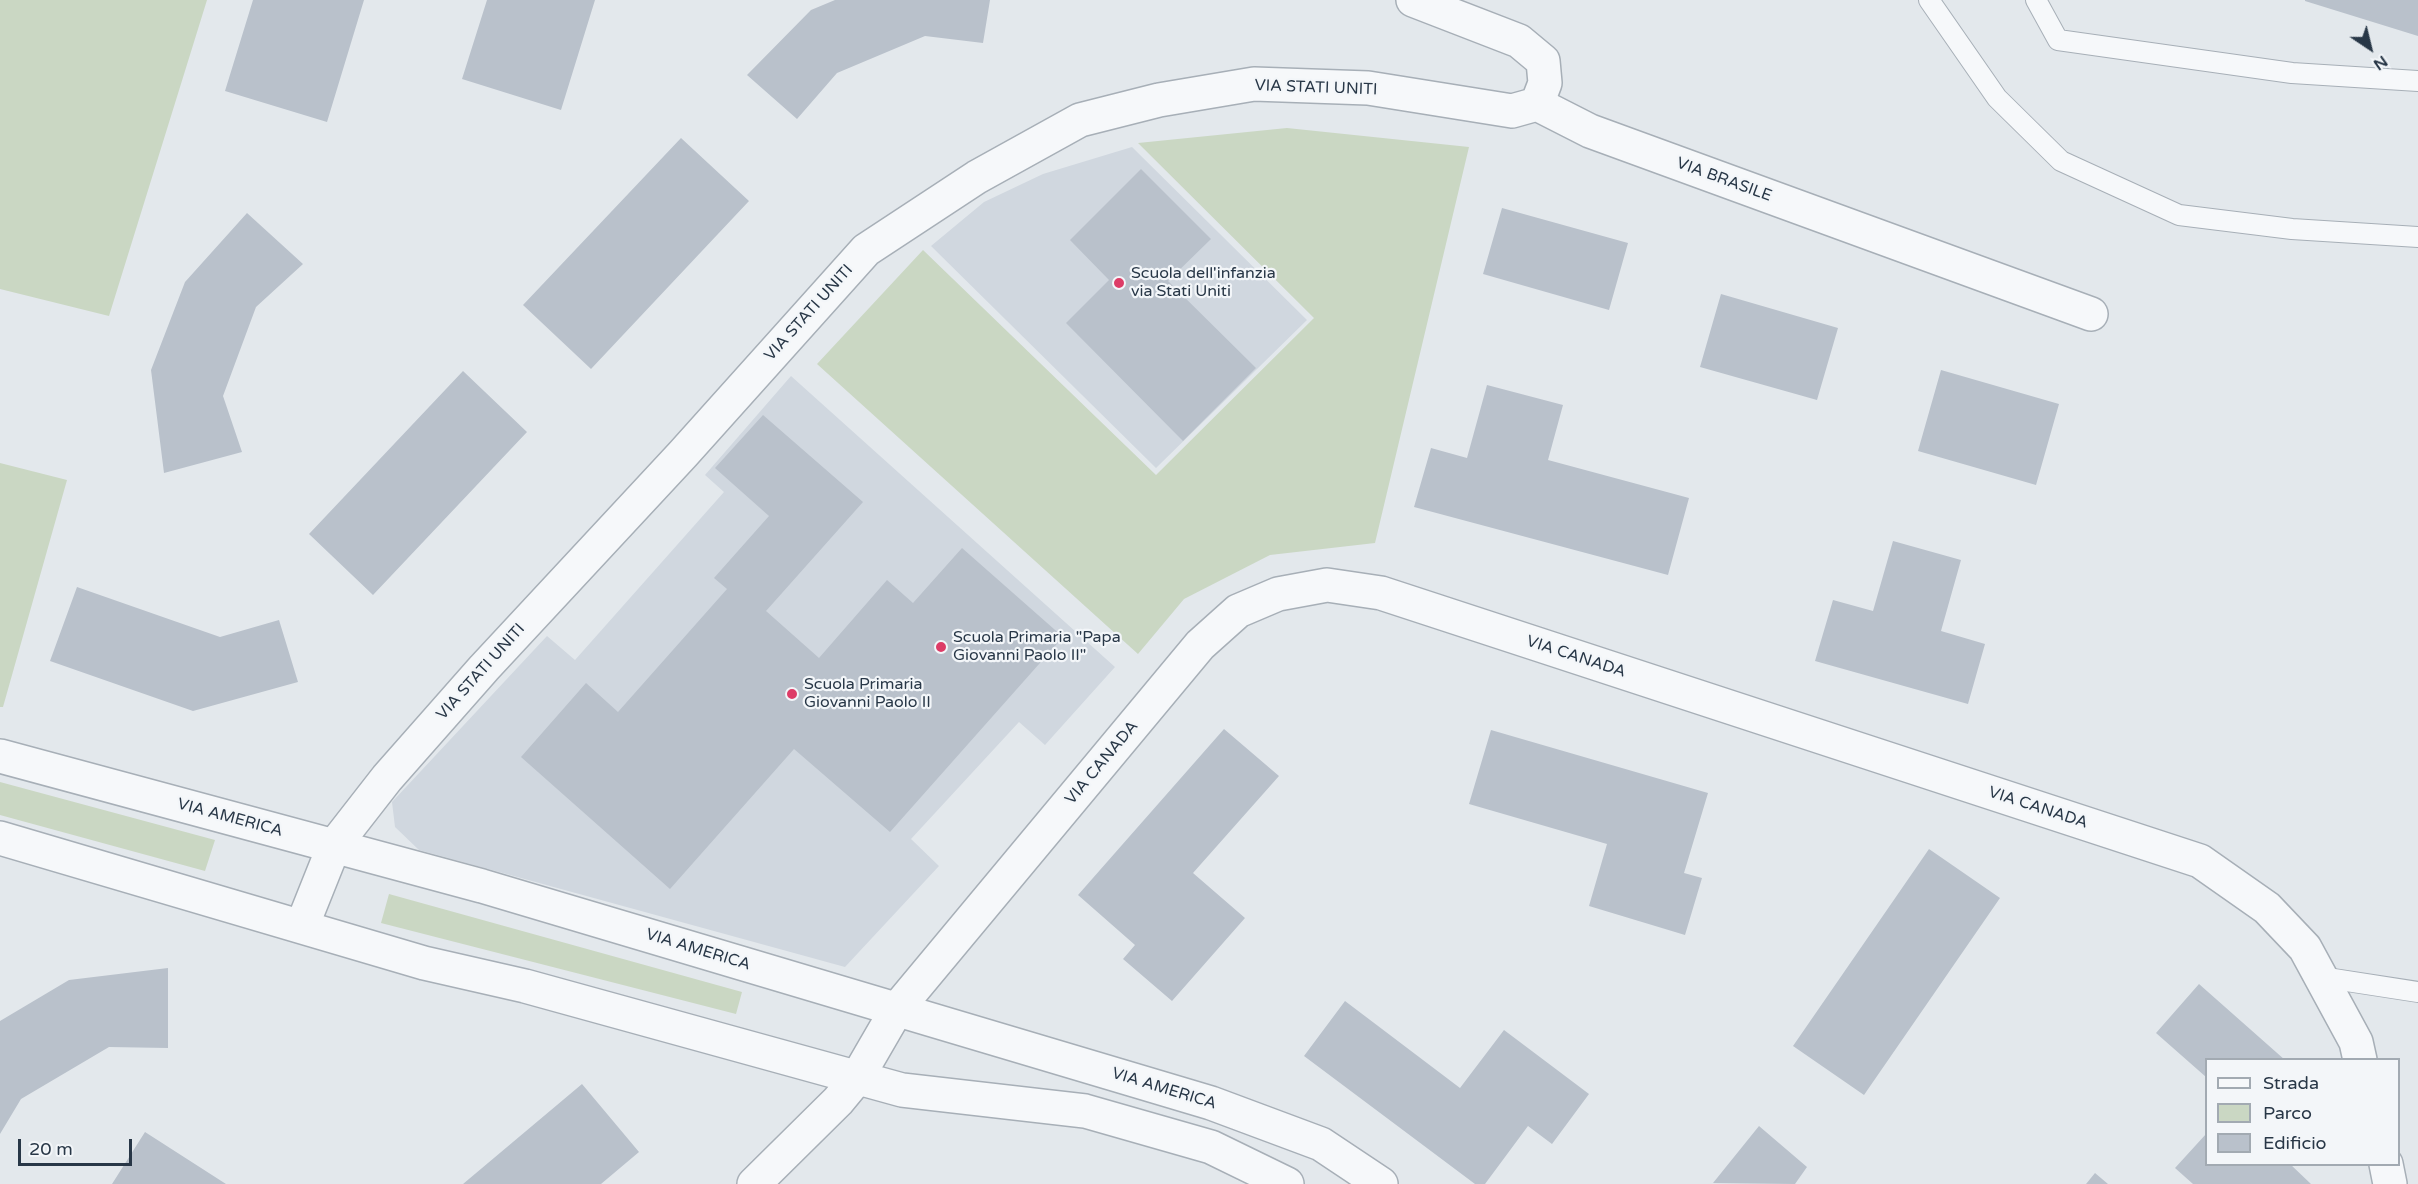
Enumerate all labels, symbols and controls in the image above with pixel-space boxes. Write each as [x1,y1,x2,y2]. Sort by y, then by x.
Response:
north arrow [2340,18,2400,78]
text: N [2369,51,2391,75]
street label: VIA STATI UNITI [1254,76,1378,100]
street label: VIA BRASILE [1674,154,1774,206]
street label: VIA STATI UNITI [761,261,857,365]
place label: Scuola dell'infanzia via Stati Uniti [1131,264,1276,302]
marker: Scuola dell'infanzia via Stati Uniti [1112,276,1126,290]
street label: VIA STATI UNITI [433,620,529,724]
place label: Scuola Primaria "Papa Giovanni Paolo II" [953,628,1121,666]
street label: VIA CANADA [1524,632,1628,682]
marker: Scuola Primaria "Papa Giovanni Paolo II" [934,640,948,654]
place label: Scuola Primaria Giovanni Paolo II [804,675,931,713]
marker: Scuola Primaria Giovanni Paolo II [785,687,799,701]
street label: VIA CANADA [1061,717,1143,809]
street label: VIA CANADA [1986,783,2090,833]
street label: VIA AMERICA [175,795,285,841]
street label: VIA AMERICA [643,925,753,975]
legend [2205,1058,2400,1166]
street label: VIA AMERICA [1109,1064,1219,1114]
text: Strada [2263,1072,2319,1094]
text: Parco [2263,1102,2312,1124]
scale bar [21,1127,135,1165]
text: Edificio [2263,1132,2327,1154]
text: 20 m [29,1138,73,1160]

